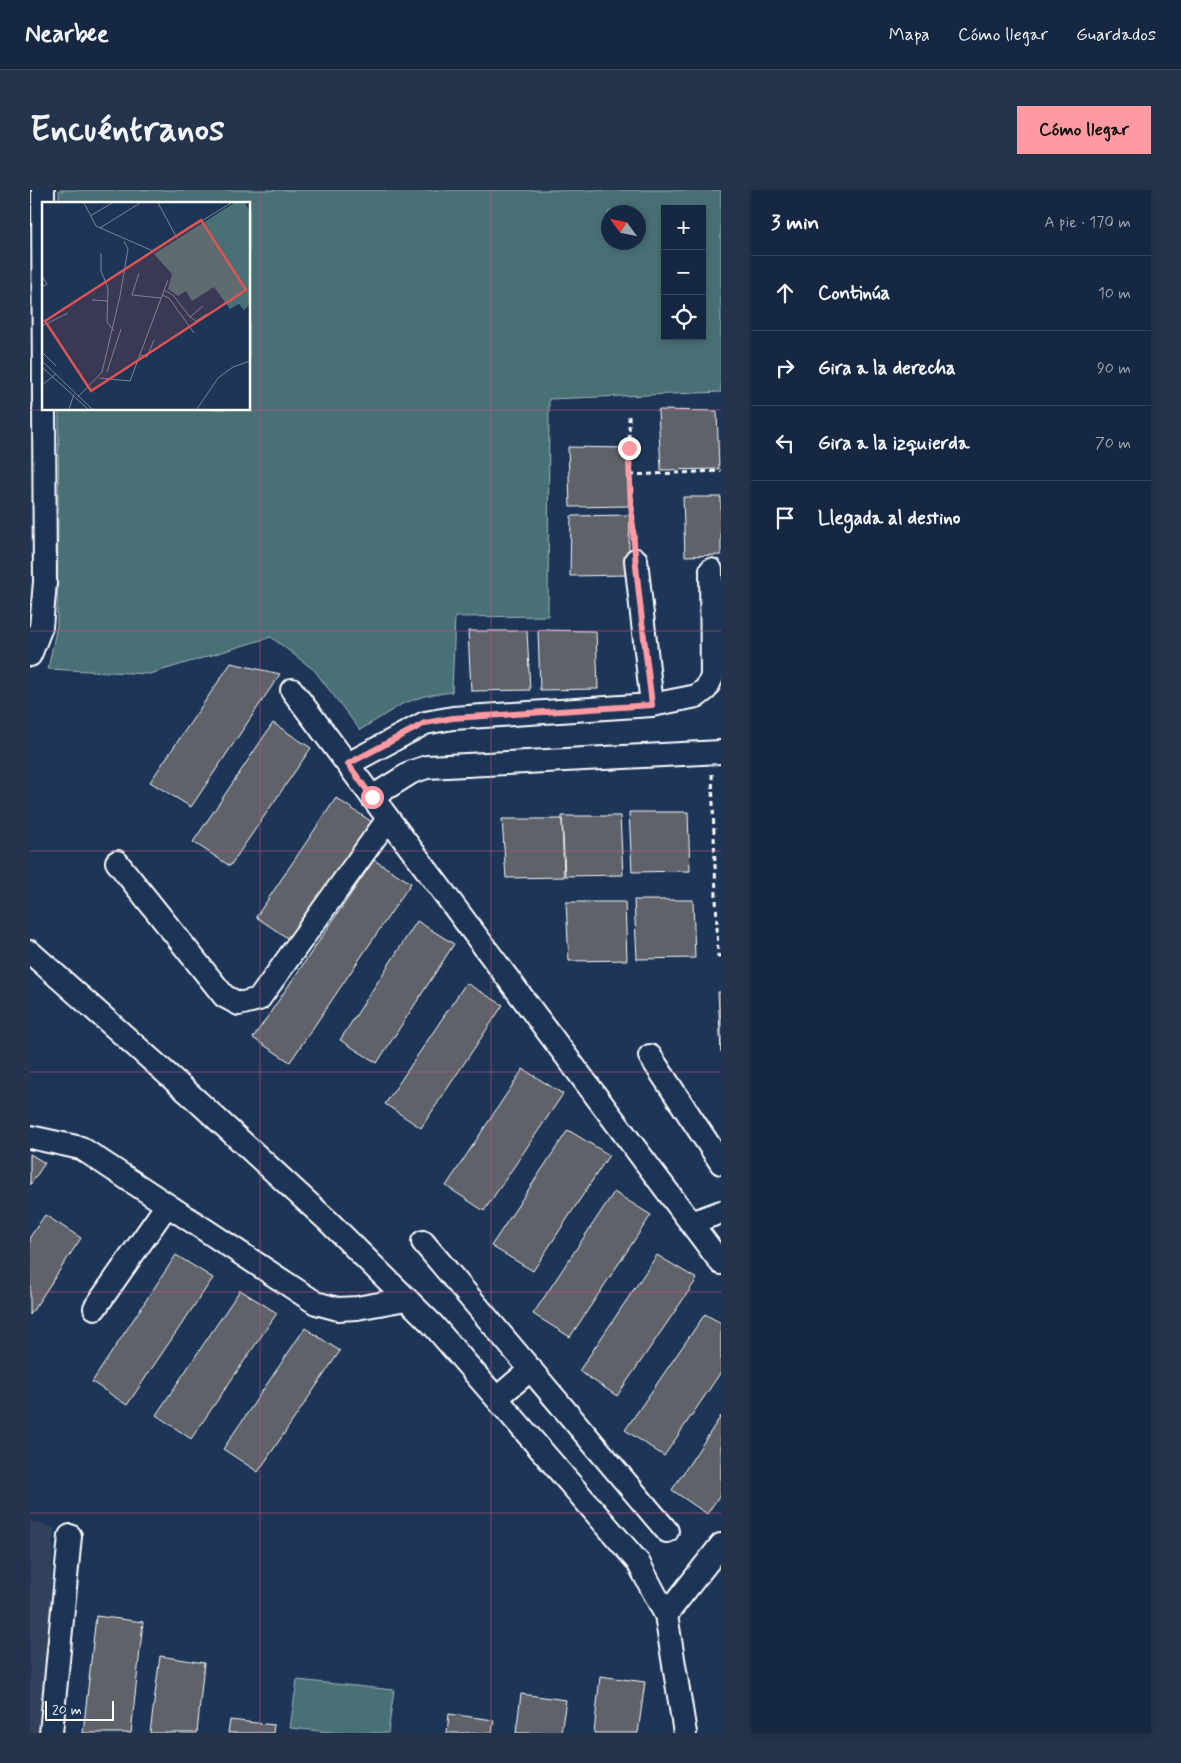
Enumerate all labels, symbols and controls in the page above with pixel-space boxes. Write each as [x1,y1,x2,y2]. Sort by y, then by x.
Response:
text: Nearbee [25,19,109,50]
text: Mapa [889,23,930,47]
text: Cómo llegar [958,23,1048,47]
text: Guardados [1076,23,1156,47]
button: Cómo llegar [1017,106,1151,154]
text: Encuéntranos [30,107,225,153]
inset map [42,202,250,410]
north arrow [601,205,646,250]
map controls [661,205,706,340]
button: + [661,205,706,250]
text: 3 min [771,209,819,237]
text: A pie · 170 m [1044,212,1131,233]
button: − [661,250,706,295]
icon: ahead [771,279,799,307]
text: Continúa [818,281,890,306]
text: 10 m [1098,283,1131,304]
button: locate [661,295,706,340]
icon: right [771,354,799,382]
text: Gira a la derecha [818,356,956,381]
text: 90 m [1097,358,1131,379]
icon: left [771,429,799,457]
text: Gira a la izquierda [818,431,969,456]
text: 70 m [1095,433,1131,454]
route end [618,437,641,460]
icon: arrive [771,504,799,532]
text: Llegada al destino [818,506,960,531]
route start [361,786,384,809]
scale bar [45,1698,114,1721]
text: 20 m [52,1701,82,1719]

